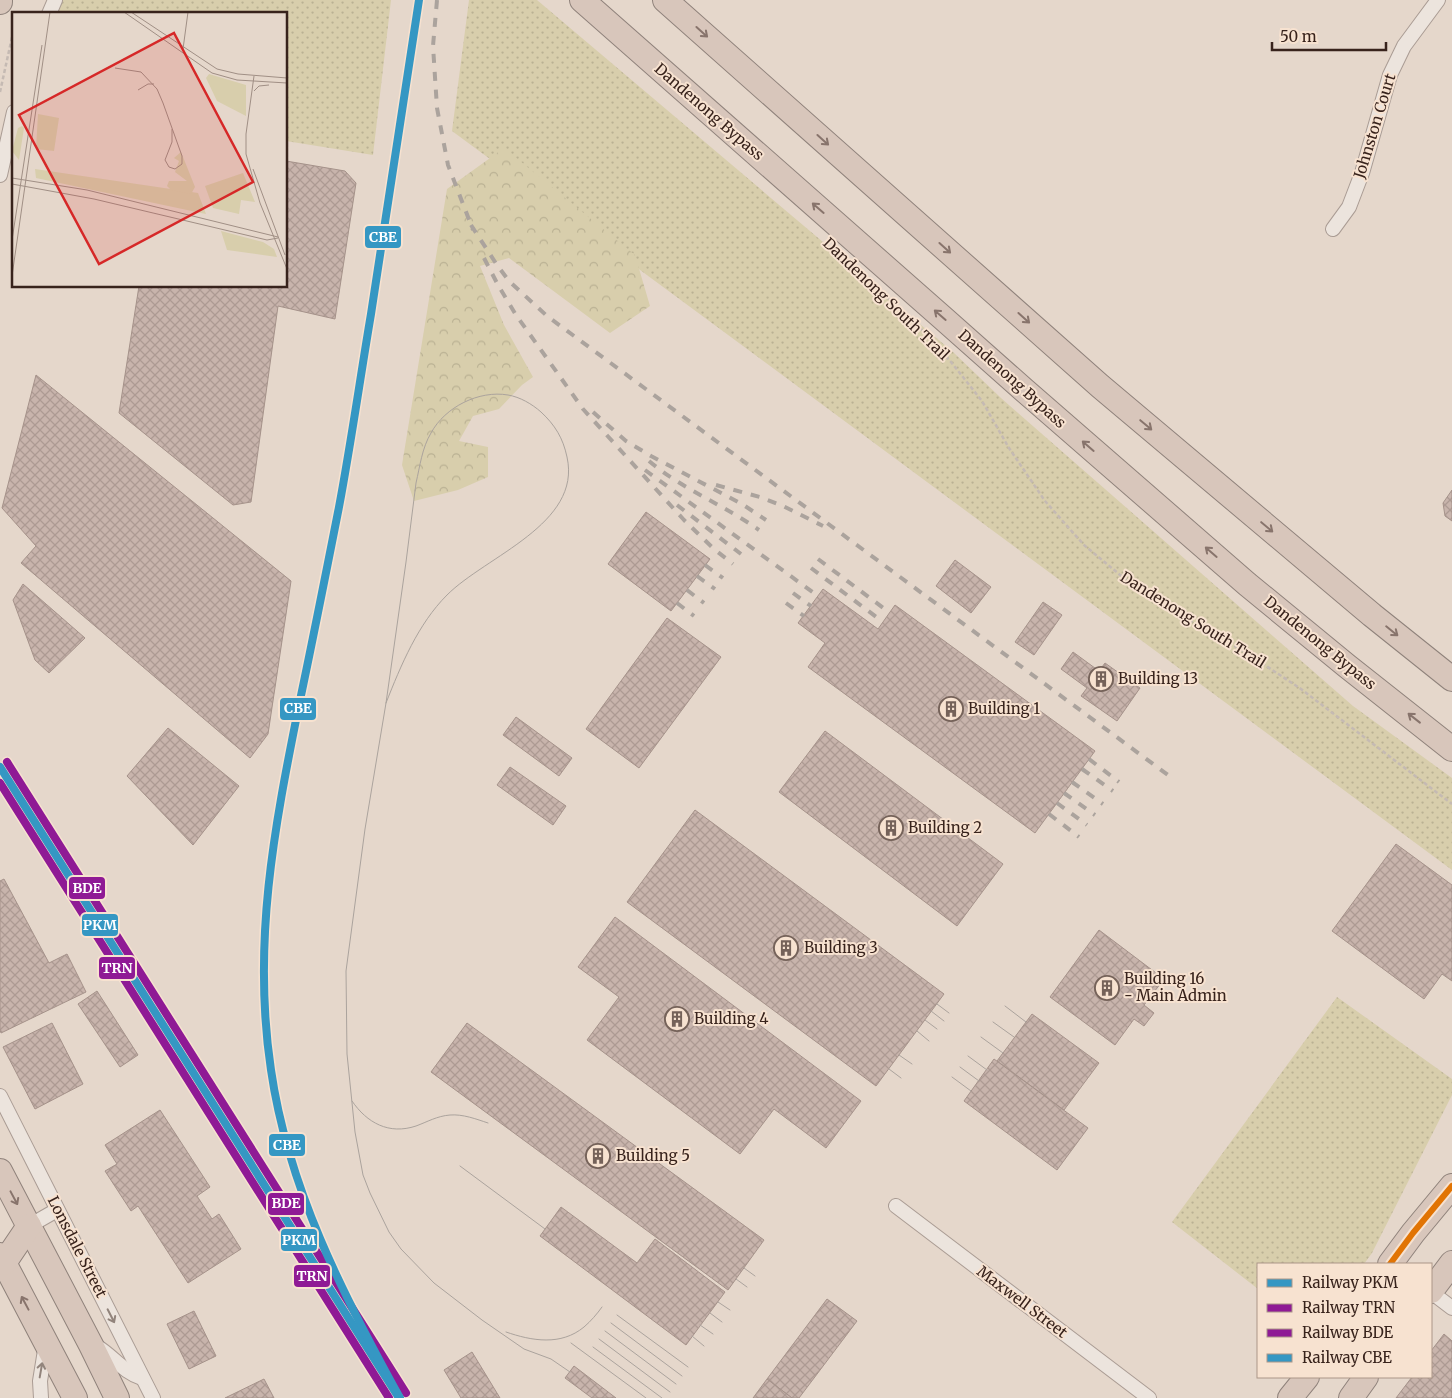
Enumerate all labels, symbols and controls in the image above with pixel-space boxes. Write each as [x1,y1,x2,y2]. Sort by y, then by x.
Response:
inset map [12,12,288,288]
scale bar [1272,20,1386,52]
one-way arrow [695,27,708,38]
text: 50 m [1280,27,1317,46]
street label: Dandenong Bypass [651,59,768,164]
street label: Johnston Court [1349,71,1400,182]
one-way arrow [817,134,830,146]
one-way arrow [811,202,824,214]
line badge: CBE [364,225,402,249]
text: CBE [369,228,397,246]
street label: Dandenong South Trail [819,233,954,364]
one-way arrow [938,242,951,254]
one-way arrow [934,310,947,321]
one-way arrow [1018,312,1031,324]
street label: Dandenong Bypass [955,325,1070,432]
one-way arrow [1140,420,1153,431]
one-way arrow [1081,440,1094,452]
one-way arrow [1260,521,1273,532]
one-way arrow [1204,547,1217,558]
street label: Dandenong South Trail [1117,567,1270,672]
street label: Dandenong Bypass [1261,592,1380,694]
one-way arrow [1385,625,1398,636]
building icon: Building 13 [1088,666,1114,692]
place label: Building 13 [1118,669,1198,688]
building icon: Building 1 [938,696,964,722]
line badge: CBE [279,697,317,721]
text: CBE [284,699,312,717]
place label: Building 1 [968,699,1040,718]
one-way arrow [1408,713,1421,724]
building icon: Building 2 [878,815,904,841]
place label: Building 2 [908,818,982,837]
line badge: BDE [68,876,106,900]
text: BDE [72,879,102,897]
line badge: PKM [81,913,119,937]
text: PKM [83,916,118,934]
building icon: Building 3 [773,935,799,961]
place label: Building 3 [804,938,878,957]
line badge: TRN [98,956,136,980]
text: TRN [101,959,133,977]
place label: Building 16 - Main Admin [1124,969,1227,1005]
building icon: Building 16 - Main Admin [1094,975,1120,1001]
building icon: Building 4 [664,1006,690,1032]
place label: Building 4 [694,1009,768,1028]
line badge: CBE [268,1133,306,1157]
text: CBE [273,1136,301,1154]
building icon: Building 5 [585,1143,611,1169]
place label: Building 5 [616,1146,690,1165]
one-way arrow [10,1190,19,1205]
line badge: BDE [267,1192,305,1216]
street label: Lonsdale Street [44,1193,111,1301]
text: BDE [271,1194,301,1212]
line badge: PKM [280,1228,318,1252]
text: PKM [282,1231,317,1249]
street label: Maxwell Street [973,1261,1071,1342]
legend [1257,1263,1432,1378]
line badge: TRN [293,1264,331,1288]
text: TRN [296,1267,328,1285]
text: Railway PKM [1302,1273,1398,1292]
one-way arrow [20,1296,30,1311]
text: Railway TRN [1302,1298,1395,1317]
one-way arrow [106,1308,116,1323]
text: Railway BDE [1302,1323,1393,1342]
text: Railway CBE [1302,1348,1392,1367]
one-way arrow [37,1363,47,1379]

